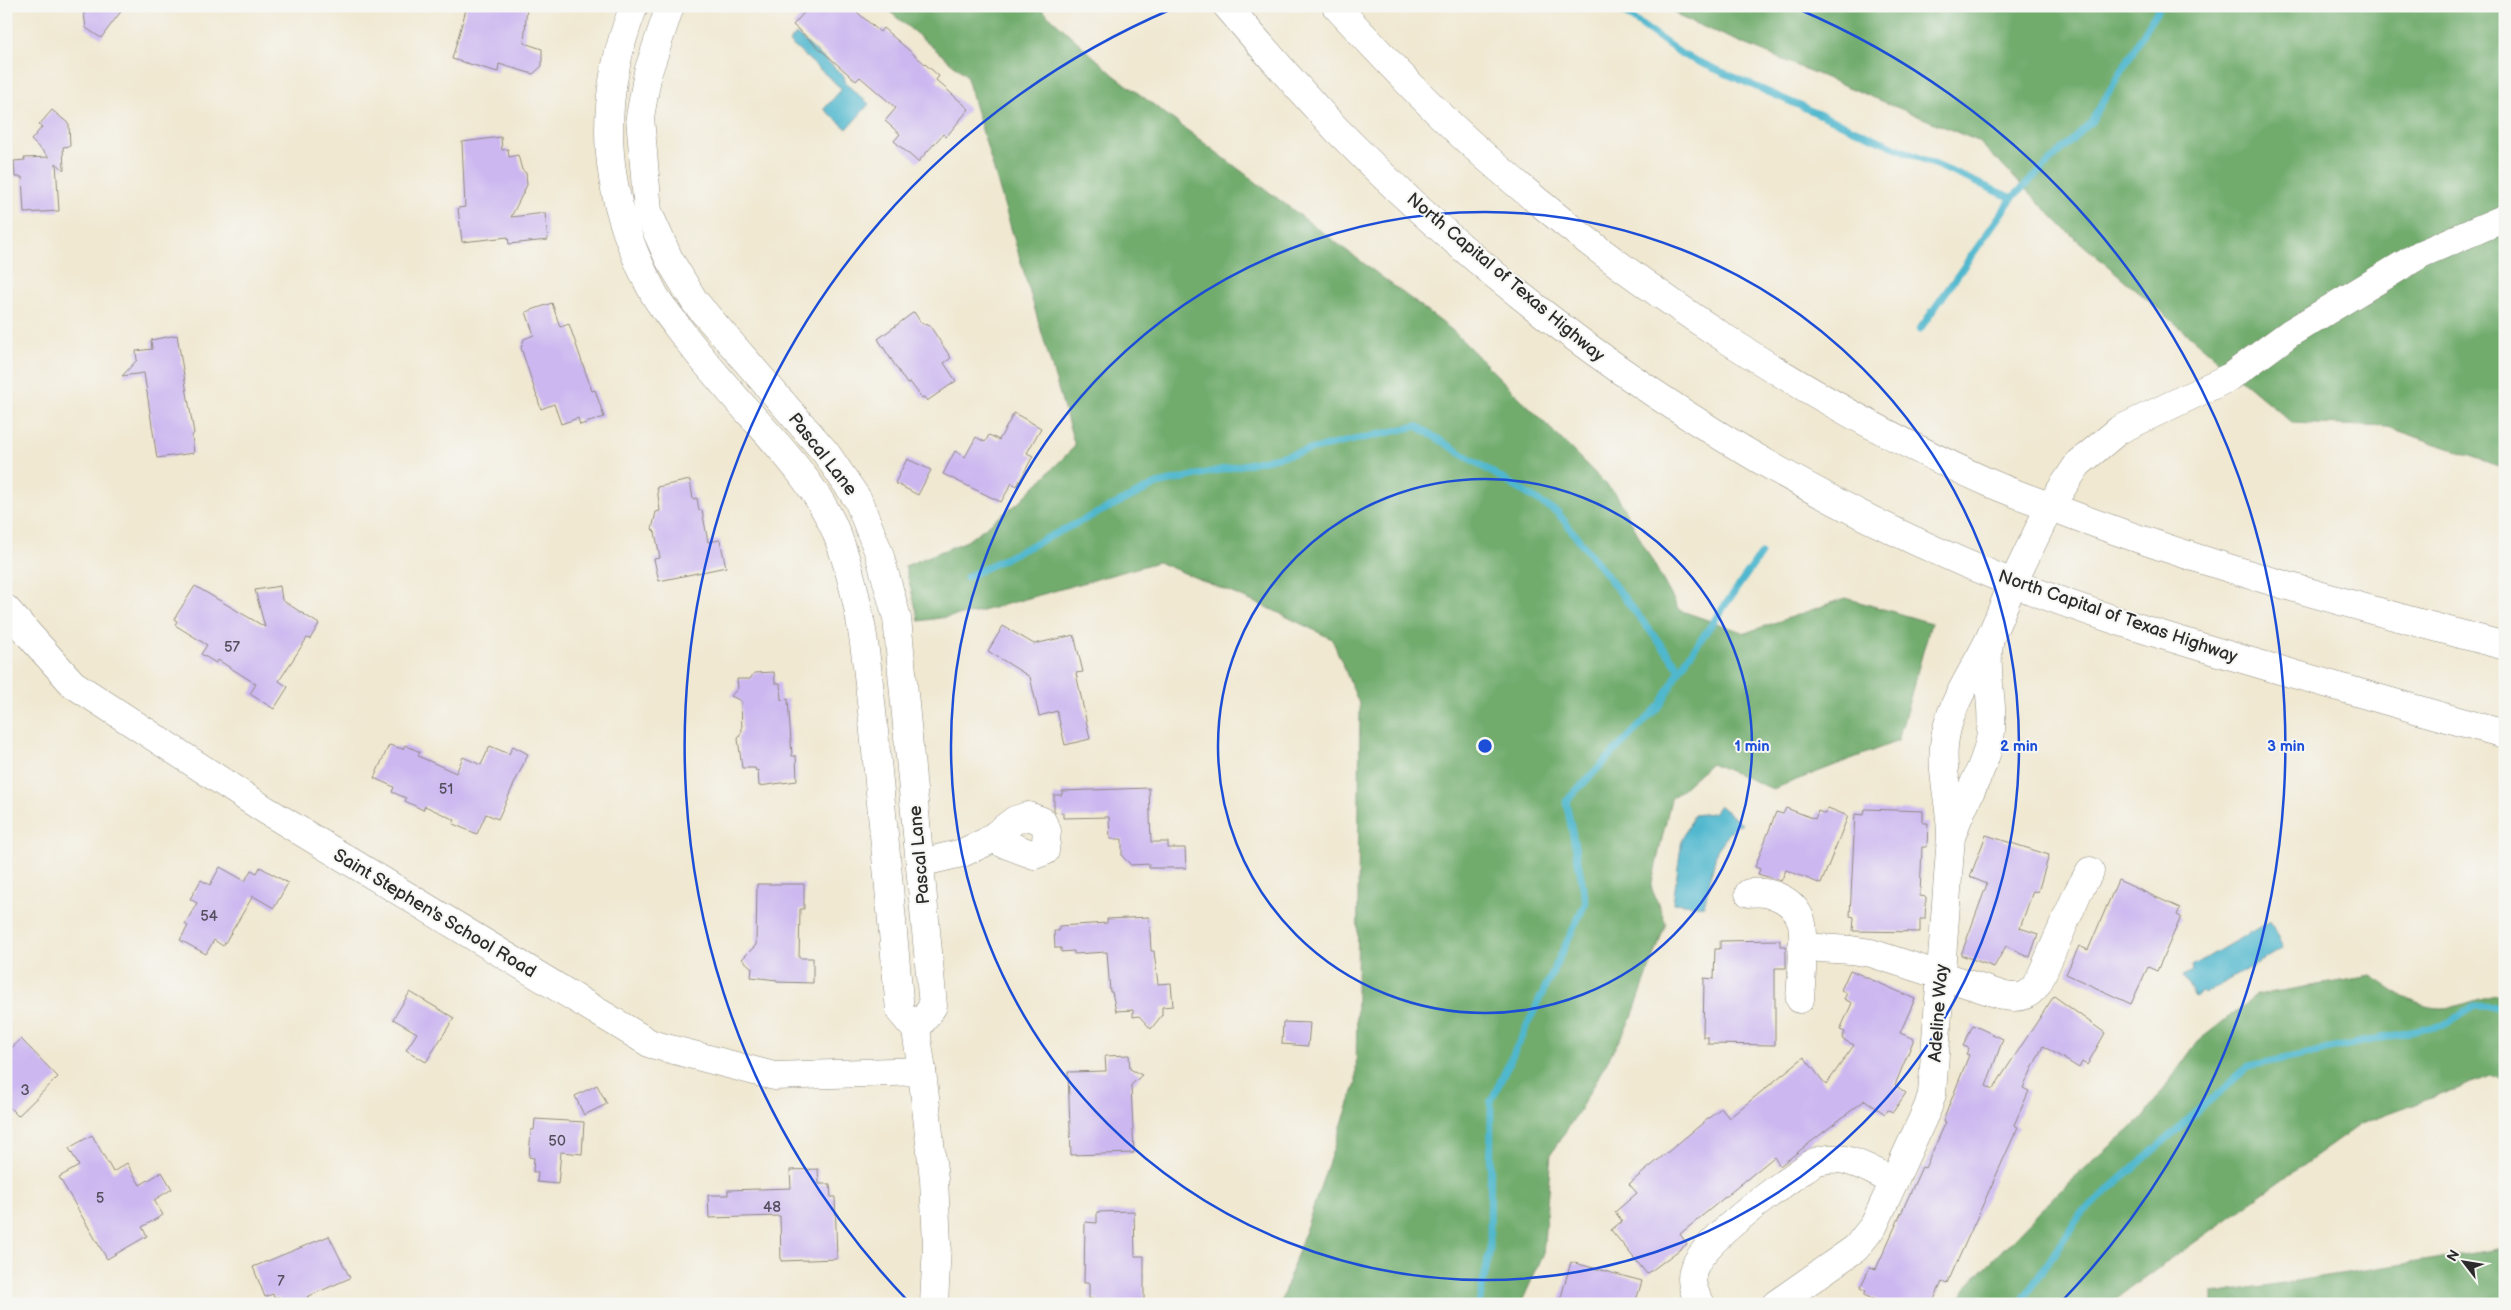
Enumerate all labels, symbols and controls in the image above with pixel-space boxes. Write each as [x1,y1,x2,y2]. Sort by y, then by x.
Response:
street label: North Capital of Texas Highway [1403,188,1609,367]
street label: Pascal Lane [784,409,862,500]
street label: North Capital of Texas Highway [1996,566,2241,668]
house number: 57 [224,638,241,657]
centre of rings [1476,737,1494,755]
text: 1 min [1734,737,1770,756]
text: 2 min [2000,737,2038,756]
text: 3 min [2267,737,2305,756]
house number: 51 [439,780,453,799]
street label: Pascal Lane [905,804,934,905]
street label: Saint Stephen's School Road [330,845,540,982]
house number: 54 [200,907,218,926]
street label: Adeline Way [1925,962,1952,1063]
house number: 3 [20,1081,30,1100]
house number: 50 [548,1132,566,1151]
house number: 5 [96,1189,104,1208]
house number: 48 [763,1198,781,1217]
north arrow [2438,1238,2488,1288]
text: N [2443,1247,2463,1264]
house number: 7 [277,1272,285,1291]

